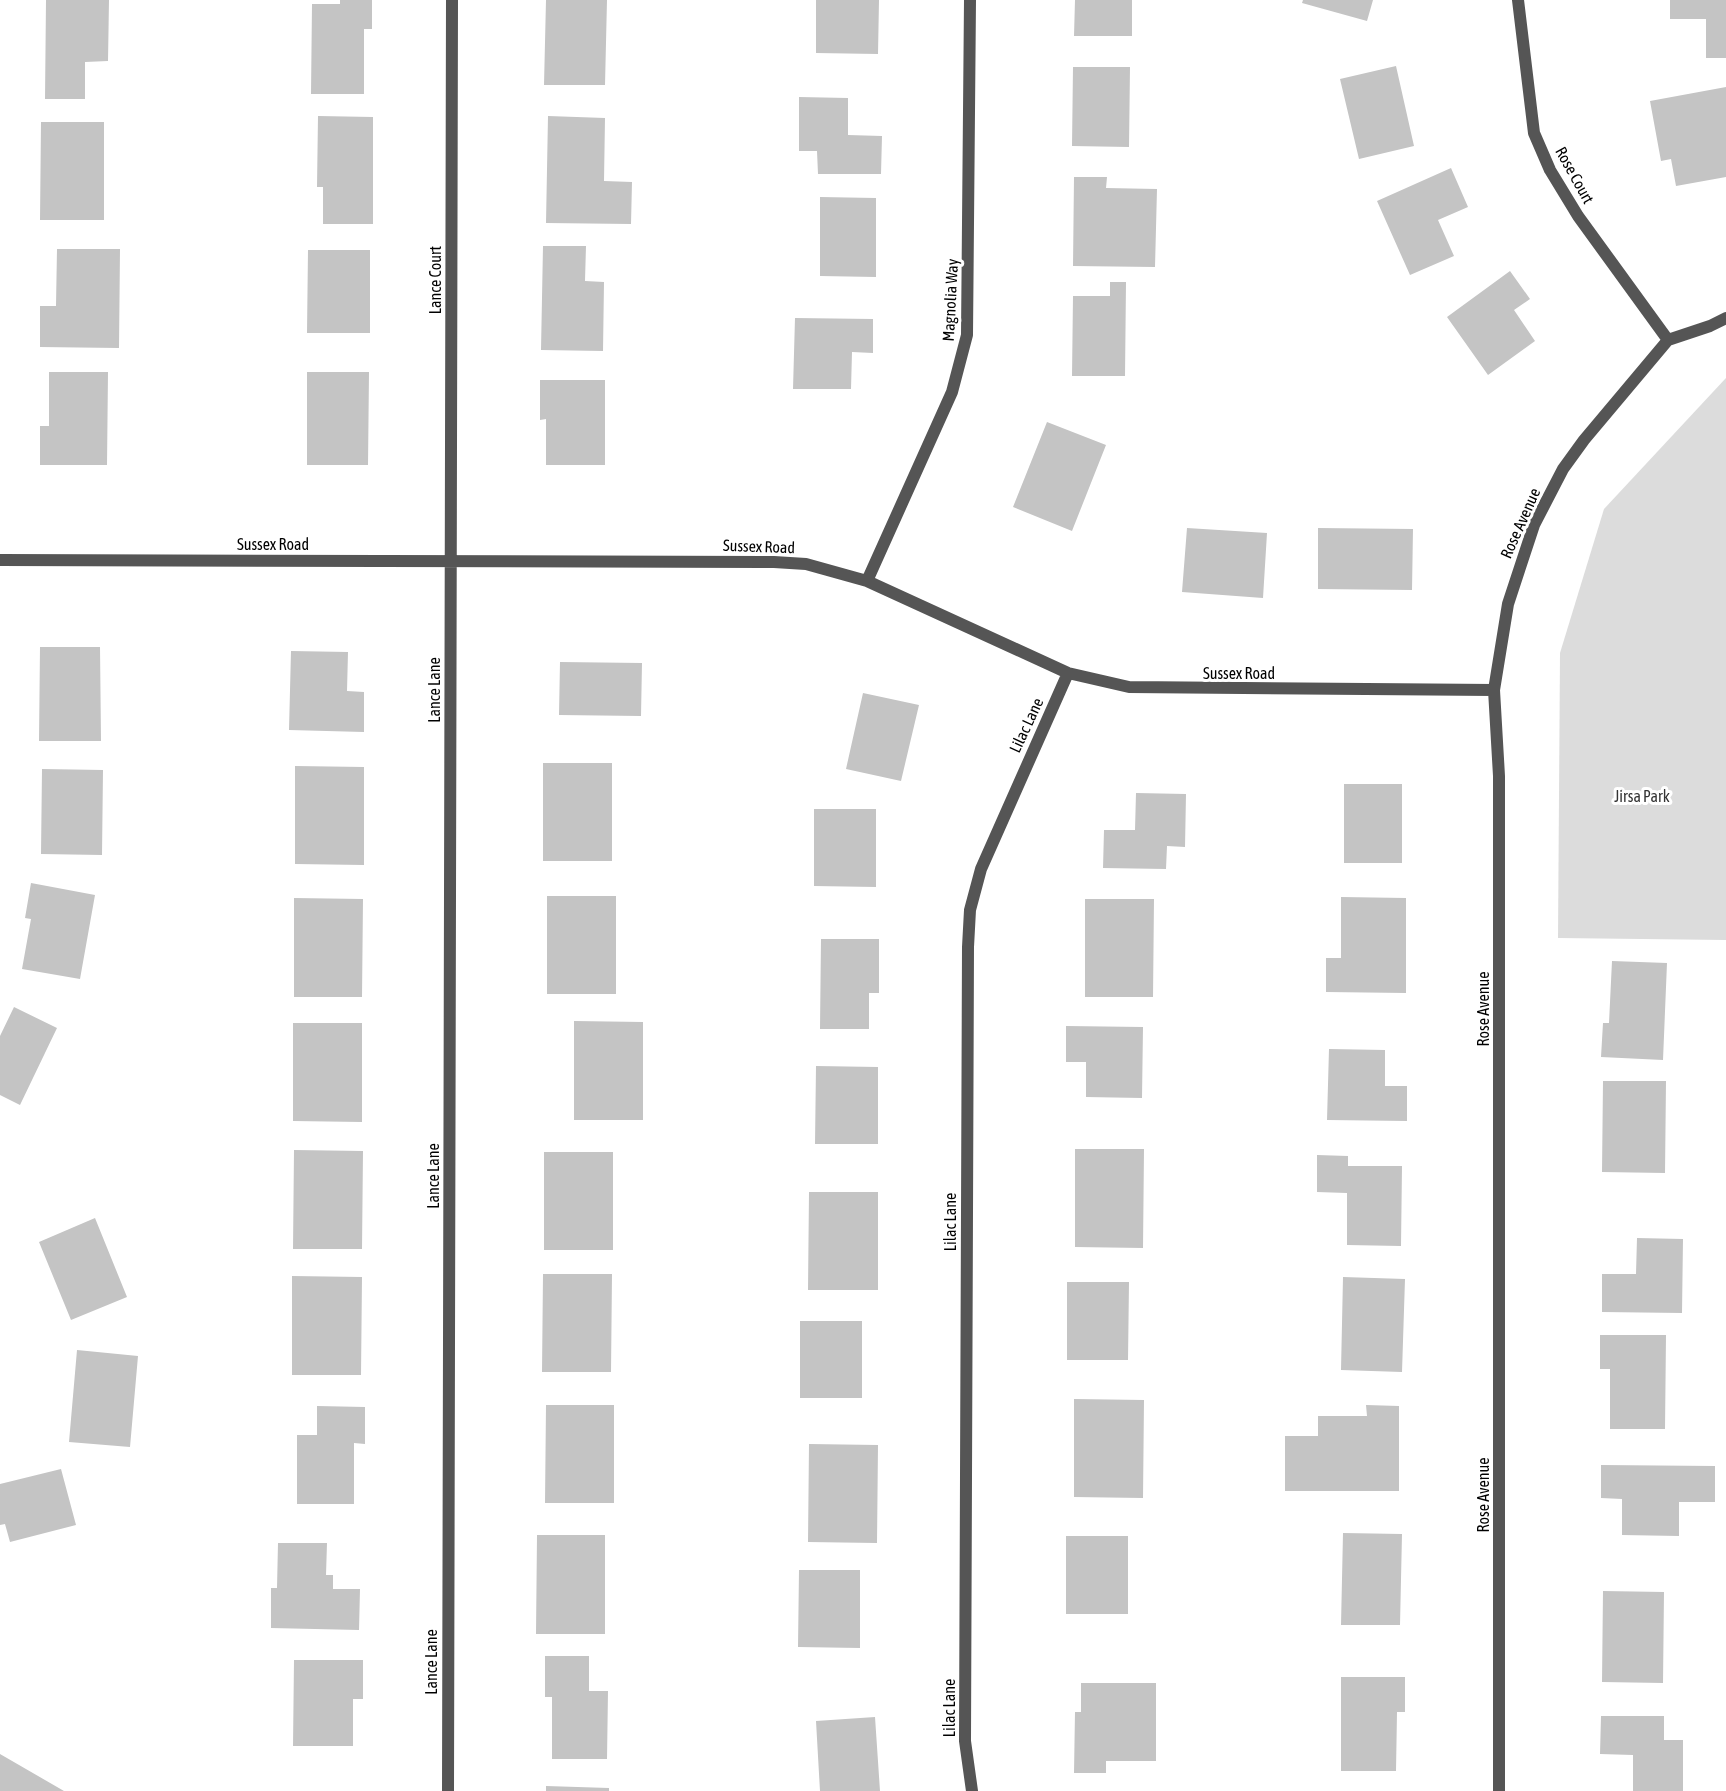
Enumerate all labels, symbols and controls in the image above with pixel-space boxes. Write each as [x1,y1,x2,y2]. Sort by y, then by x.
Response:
street label: Rose Court [1552,143,1598,207]
street label: Lance Court [426,245,444,314]
street label: Magnolia Way [939,258,962,342]
street label: Rose Avenue [1497,485,1543,561]
street label: Sussex Road [237,535,309,553]
street label: Sussex Road [723,536,795,556]
street label: Lance Lane [425,657,443,723]
street label: Sussex Road [1203,664,1275,682]
street label: Lilac Lane [1006,695,1046,755]
park label: Jirsa Park [1614,787,1670,805]
street label: Rose Avenue [1474,972,1492,1046]
street label: Lance Lane [424,1143,442,1209]
street label: Lilac Lane [941,1193,959,1251]
street label: Rose Avenue [1474,1458,1492,1532]
street label: Lance Lane [422,1629,440,1695]
street label: Lilac Lane [940,1679,958,1737]

